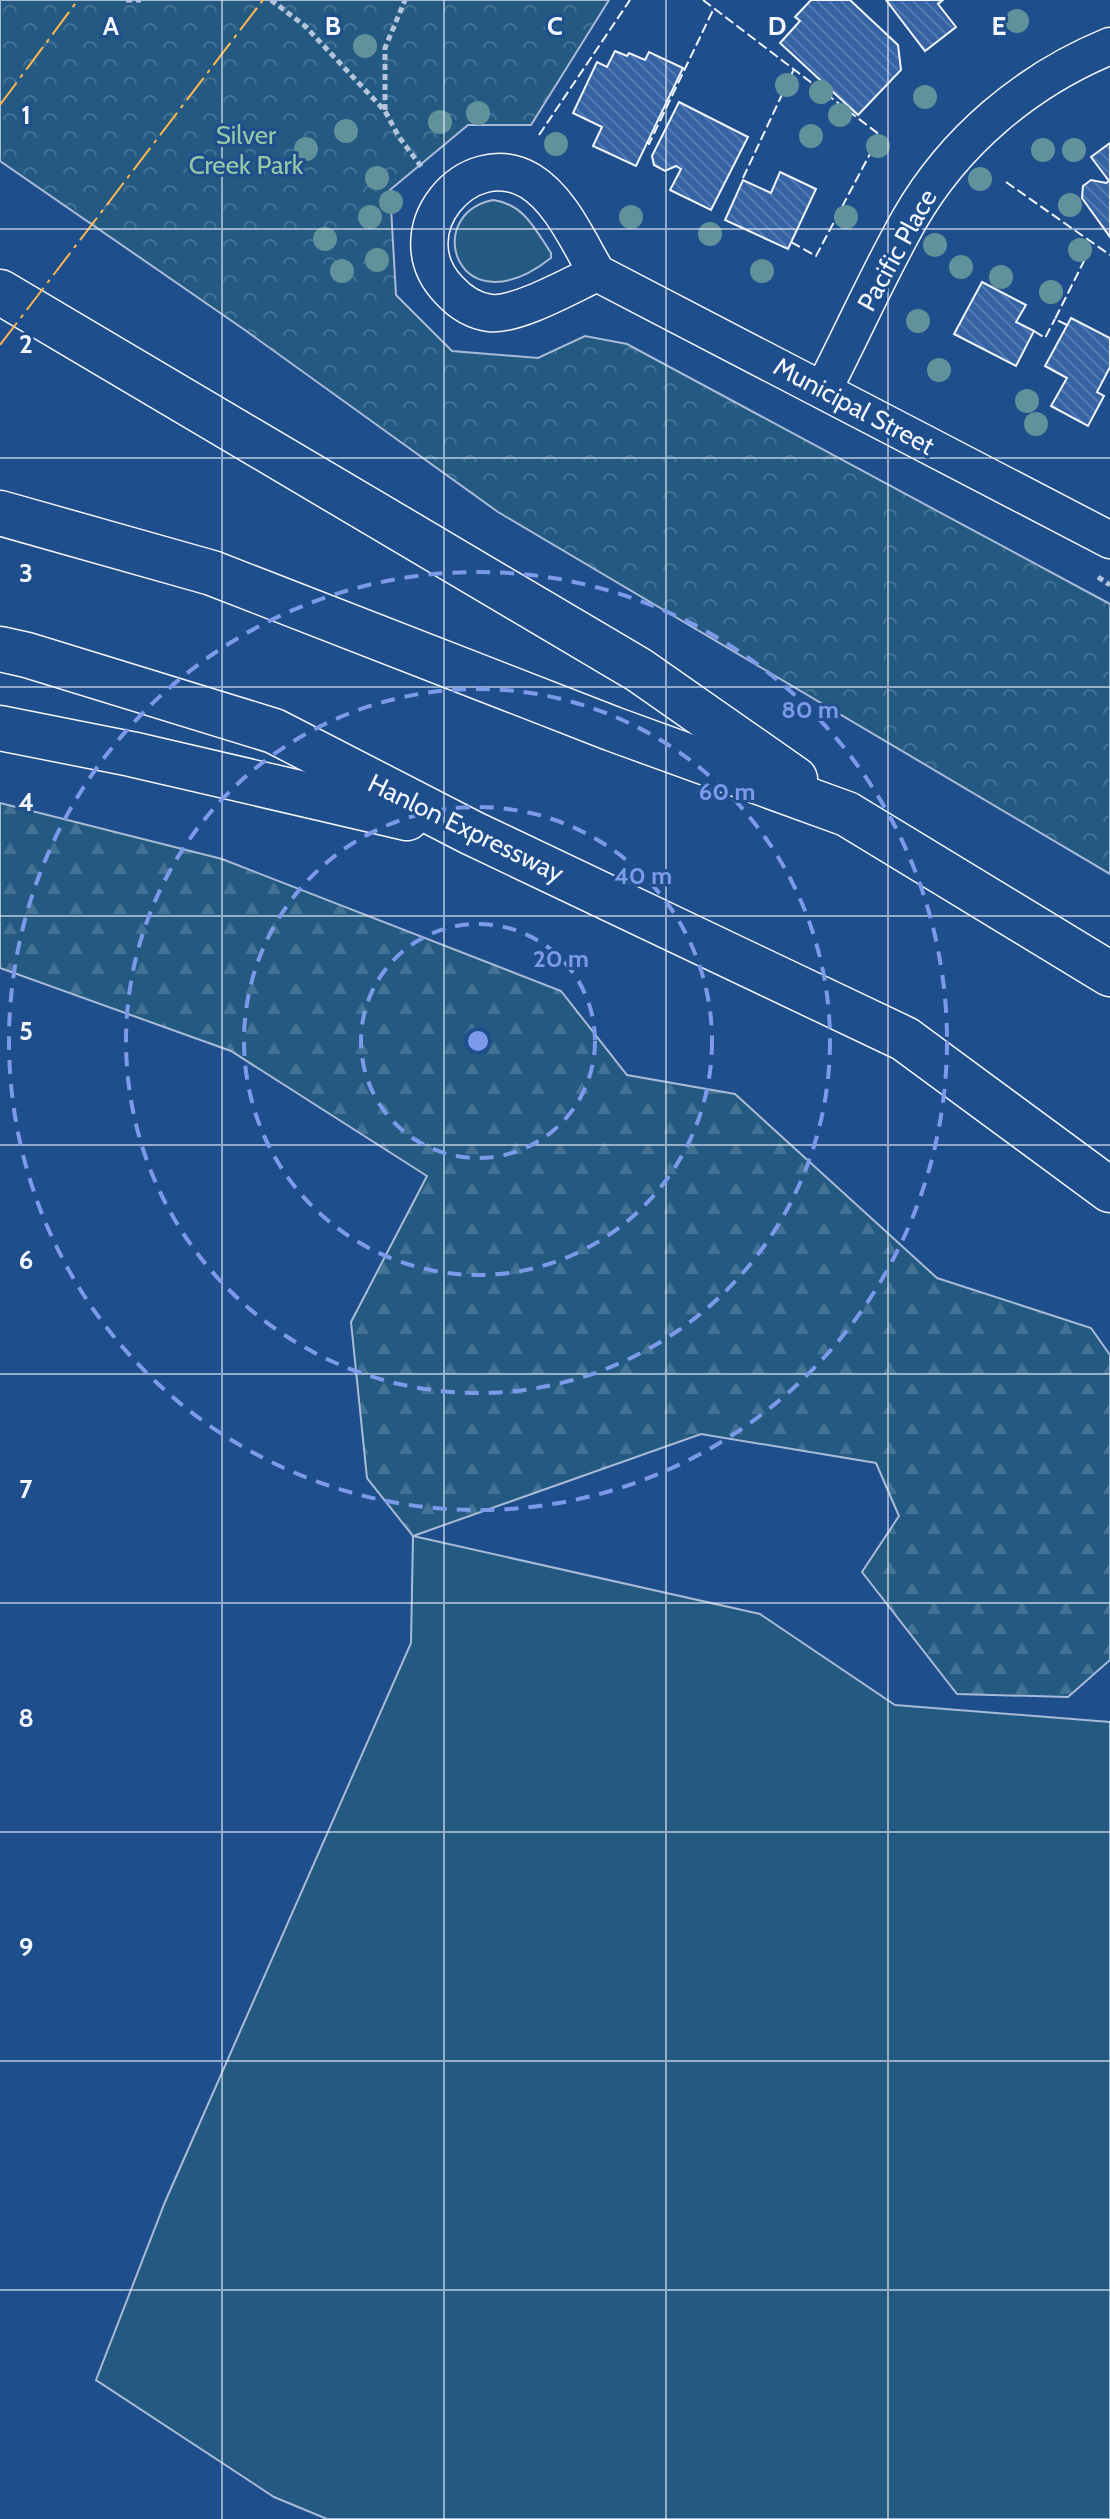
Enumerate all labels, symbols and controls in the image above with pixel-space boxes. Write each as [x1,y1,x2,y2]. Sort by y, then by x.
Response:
text: A [103,10,120,42]
text: B [325,10,341,42]
text: C [547,10,563,42]
text: D [768,10,786,42]
text: E [992,10,1006,42]
text: 1 [21,99,31,131]
park label: Silver Creek Park [189,119,304,181]
street label: Pacific Place [850,183,944,317]
text: 2 [19,328,33,360]
street label: Municipal Street [768,350,940,462]
text: 3 [19,557,33,589]
text: 80 m [781,695,839,724]
street label: Hanlon Expressway [363,767,569,889]
text: 60 m [699,777,755,806]
text: 4 [18,786,34,818]
text: 40 m [614,861,672,890]
text: 20 m [533,944,589,973]
text: 5 [19,1015,33,1047]
centre of rings [464,1027,492,1055]
text: 6 [19,1244,33,1276]
text: 7 [19,1473,33,1505]
text: 8 [18,1702,34,1734]
text: 9 [19,1931,33,1963]

